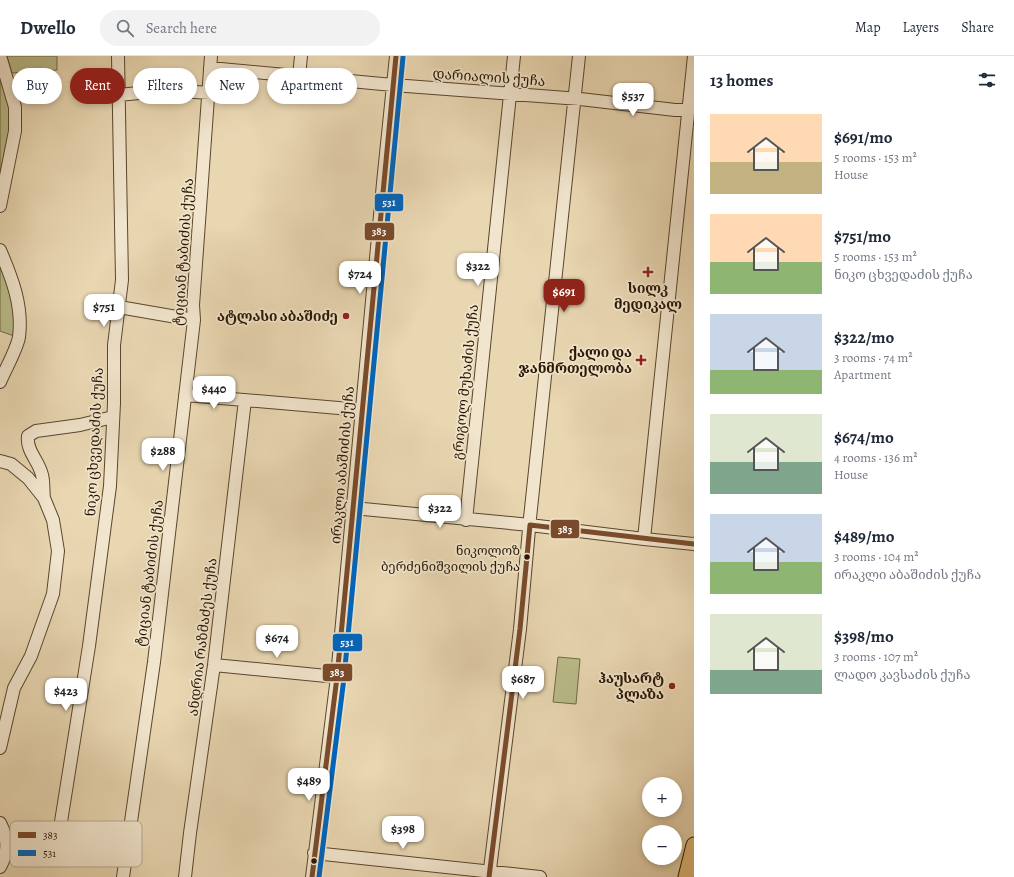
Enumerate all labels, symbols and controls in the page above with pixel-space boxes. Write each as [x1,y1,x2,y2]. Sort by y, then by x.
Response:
search box [100,10,380,46]
text: Dwello [20,15,76,41]
icon: search [114,17,136,39]
text: Search here [146,18,217,38]
text: Map [855,18,881,37]
text: Layers [903,18,939,37]
text: Share [961,18,994,37]
street label: დარიალის ქუჩა [432,64,546,91]
chip: Buy [12,68,62,104]
chip: Rent [70,68,125,104]
chip: Filters [133,68,197,104]
chip: New [205,68,259,104]
chip: Apartment [267,68,357,104]
text: 13 homes [710,69,773,92]
icon: filters [976,69,998,91]
pin: $537 [609,83,657,117]
text: $537 [622,87,644,104]
text: $691/mo [834,126,892,149]
icon: home [742,130,790,178]
text: 5 rooms · 153 m² [834,149,917,166]
text: House [834,166,868,183]
street label: ტიციან ტაბიძის ქუჩა [169,178,198,326]
line badge: 531 [374,193,404,212]
text: 531 [382,195,396,210]
line badge: 383 [364,222,395,241]
text: 383 [372,224,387,239]
text: $751/mo [834,225,891,248]
icon: home [742,230,790,278]
text: 5 rooms · 153 m² [834,248,917,265]
pin: $322 [454,253,502,287]
text: $322 [466,257,490,274]
pin: $724 [336,261,384,295]
text: $724 [348,265,372,282]
marker: სილკ მედიკალ [642,266,654,278]
text: ნიკო ცხვედაძის ქუჩა [834,266,973,283]
pin: $691 [540,279,588,313]
place label: სილკ მედიკალ [614,279,682,314]
text: $691 [553,283,575,300]
pin: $751 [80,294,128,328]
text: $751 [93,298,115,315]
street label: გრიგოლ მუხაძის ქუჩა [448,303,483,461]
place label: ატლასი აბაშიძე [217,307,338,326]
marker: ატლასი აბაშიძე [341,311,351,321]
text: $322/mo [834,326,894,349]
icon: home [742,330,790,378]
place label: ქალი და ჯანმრთელობა [519,343,632,378]
text: 3 rooms · 74 m² [834,349,913,366]
marker: ქალი და ჯანმრთელობა [635,354,647,366]
text: Apartment [834,366,892,383]
street label: ნიკო ცხვედაძის ქუჩა [81,367,108,517]
pin: $440 [190,376,238,410]
text: $440 [202,380,226,397]
street label: ირაკლი აბაშიძის ქუჩა [326,385,359,545]
text: $674/mo [834,426,894,449]
icon: home [742,430,790,478]
pin: $288 [139,438,187,472]
text: $288 [151,442,175,459]
text: 4 rooms · 136 m² [834,449,918,466]
text: House [834,466,868,483]
pin: $322 [416,495,464,529]
street label: ტიციან ტაბიძის ქუჩა [131,498,168,648]
text: $322 [428,499,452,516]
line badge: 383 [550,519,580,539]
text: 383 [558,522,573,537]
text: $489/mo [834,525,895,548]
icon: home [742,530,790,578]
place label: ნიკოლოზ ბერძენიშვილის ქუჩა [381,542,520,575]
text: 3 rooms · 104 m² [834,548,918,565]
marker: ნიკოლოზ ბერძენიშვილის ქუჩა [522,552,532,562]
street label: ანდრია რაზმაძეს ქუჩა [183,557,222,717]
text: ირაკლი აბაშიძის ქუჩა [834,566,981,583]
pin: $674 [253,625,301,659]
text: $398/mo [834,625,894,648]
text: $674 [265,629,289,646]
icon: home [742,630,790,678]
line badge: 531 [332,633,363,652]
text: 531 [340,635,354,650]
text: 3 rooms · 107 m² [834,648,918,665]
line badge: 383 [322,663,353,682]
text: 383 [330,665,345,680]
pin: $687 [499,666,547,700]
text: ლადო კავსაძის ქუჩა [834,666,970,683]
place label: ჰაუსარტ პლაზა [598,669,664,704]
text: $687 [511,670,535,687]
pin: $423 [42,678,90,712]
marker: ჰაუსარტ პლაზა [667,681,677,691]
text: $423 [54,682,78,699]
pin: $489 [285,768,333,802]
text: $489 [297,772,321,789]
map controls [642,777,682,865]
button: + [642,777,682,817]
pin: $398 [379,816,427,850]
text: $398 [391,820,415,837]
legend [10,821,142,867]
button: − [642,825,682,865]
text: 383 [43,828,58,843]
text: 531 [43,846,56,861]
unlabelled marker [309,856,319,866]

